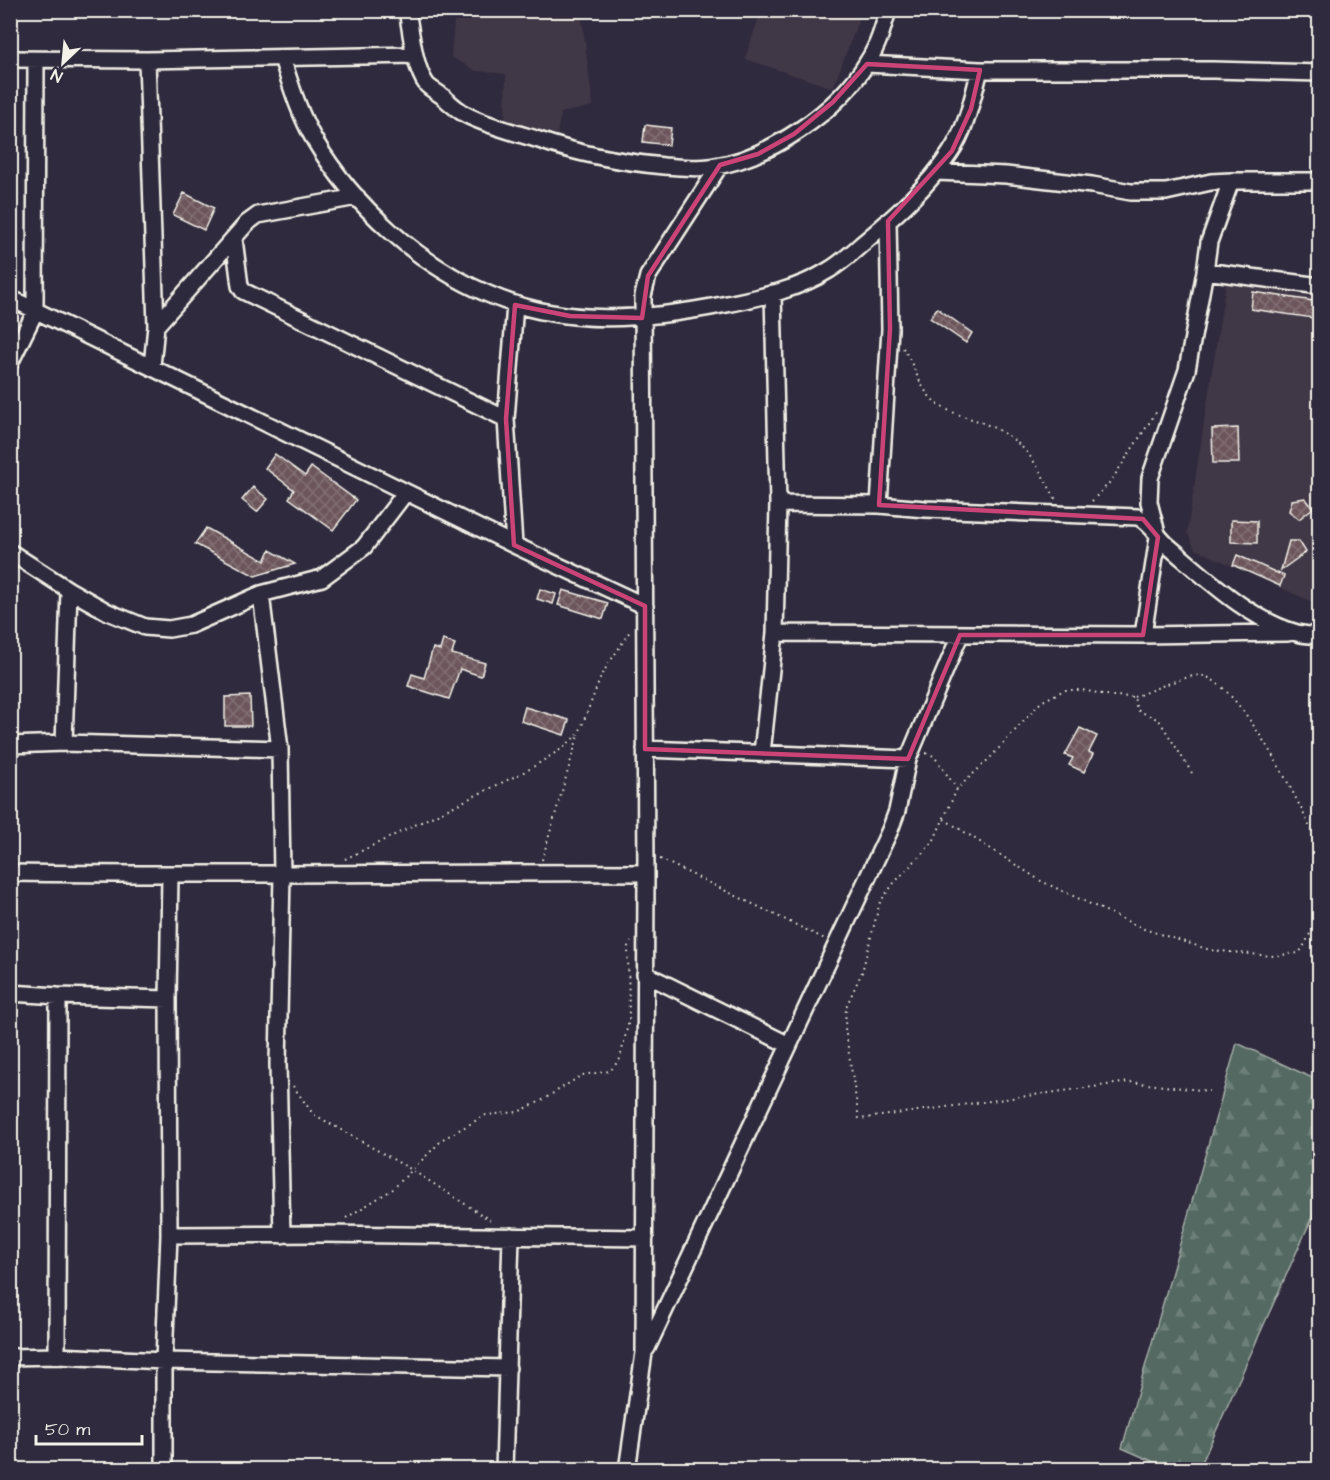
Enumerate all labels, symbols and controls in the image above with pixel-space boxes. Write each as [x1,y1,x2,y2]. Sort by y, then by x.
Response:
north arrow [33,33,93,93]
text: N [48,63,66,88]
scale bar [36,1408,142,1446]
text: 50 m [45,1417,90,1442]

